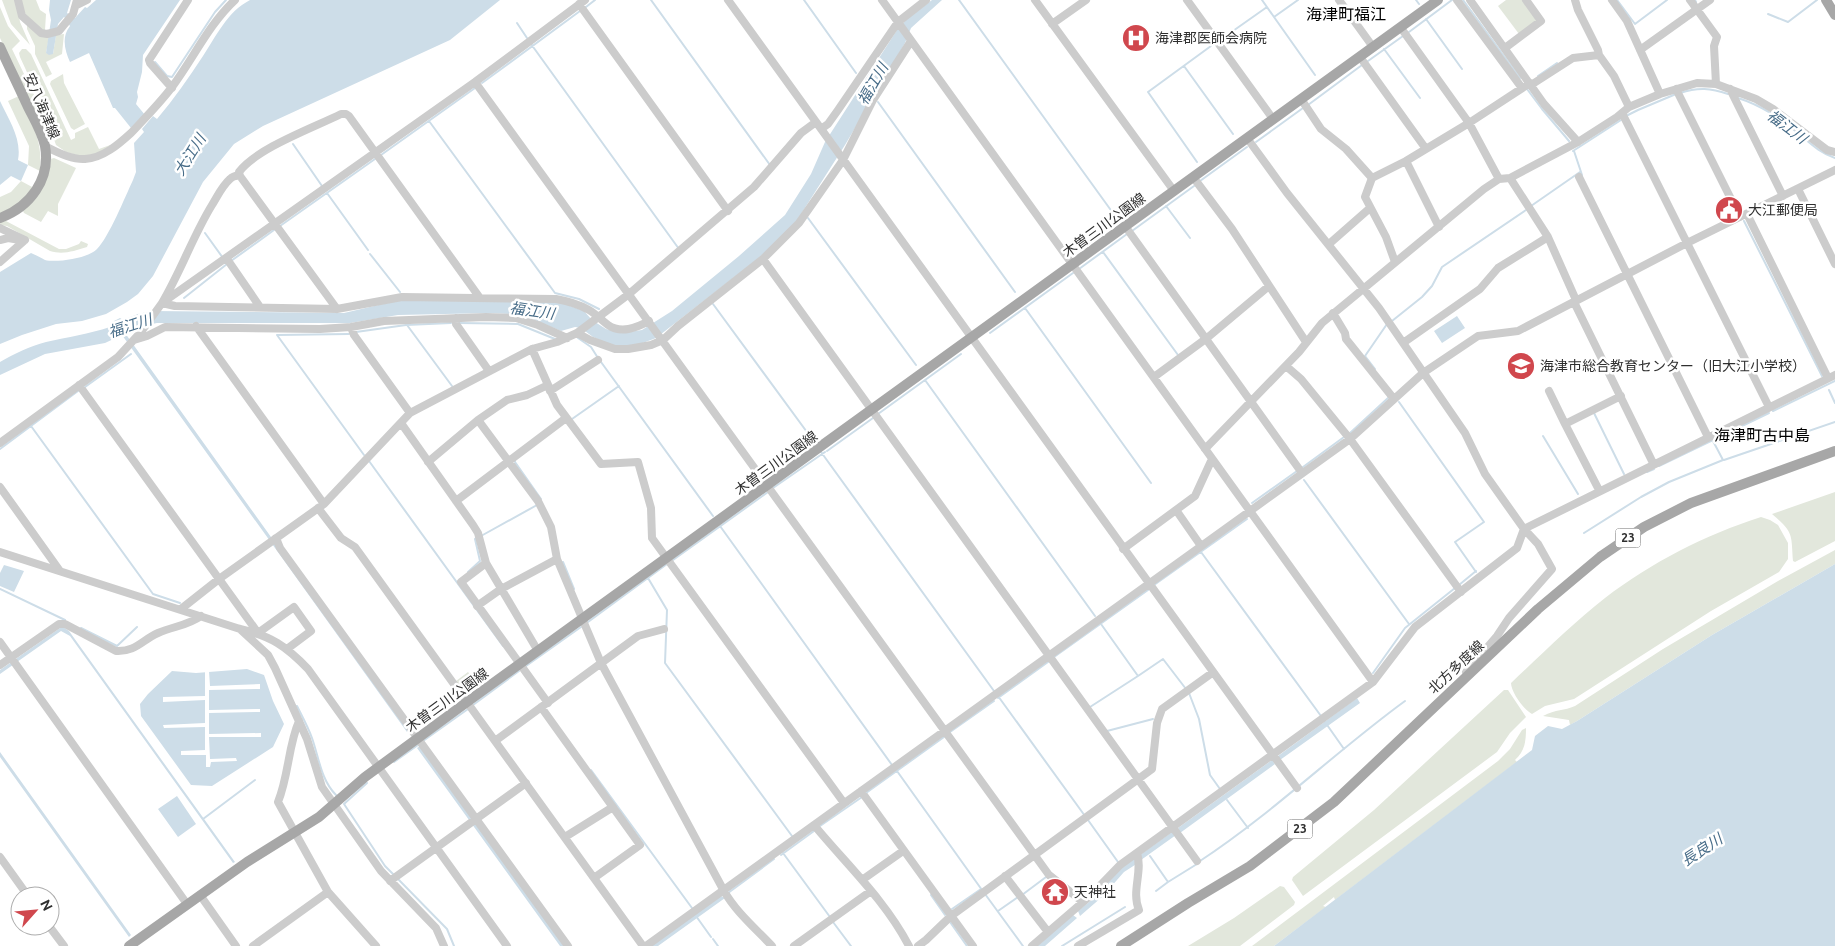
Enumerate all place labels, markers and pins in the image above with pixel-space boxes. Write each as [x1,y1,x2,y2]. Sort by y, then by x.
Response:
hospital icon: 海津郡医師会病院 [1121,23,1151,53]
place label: 海津郡医師会病院 [1155,30,1267,46]
public building icon: 大江郵便局 [1714,195,1744,225]
place label: 大江郵便局 [1748,202,1818,218]
school or university icon: 海津市総合教育センター（旧大江小学校） [1506,351,1536,381]
place label: 海津市総合教育センター（旧大江小学校） [1540,358,1806,374]
temple icon: 天神社 [1040,877,1070,907]
place label: 天神社 [1074,884,1116,900]

